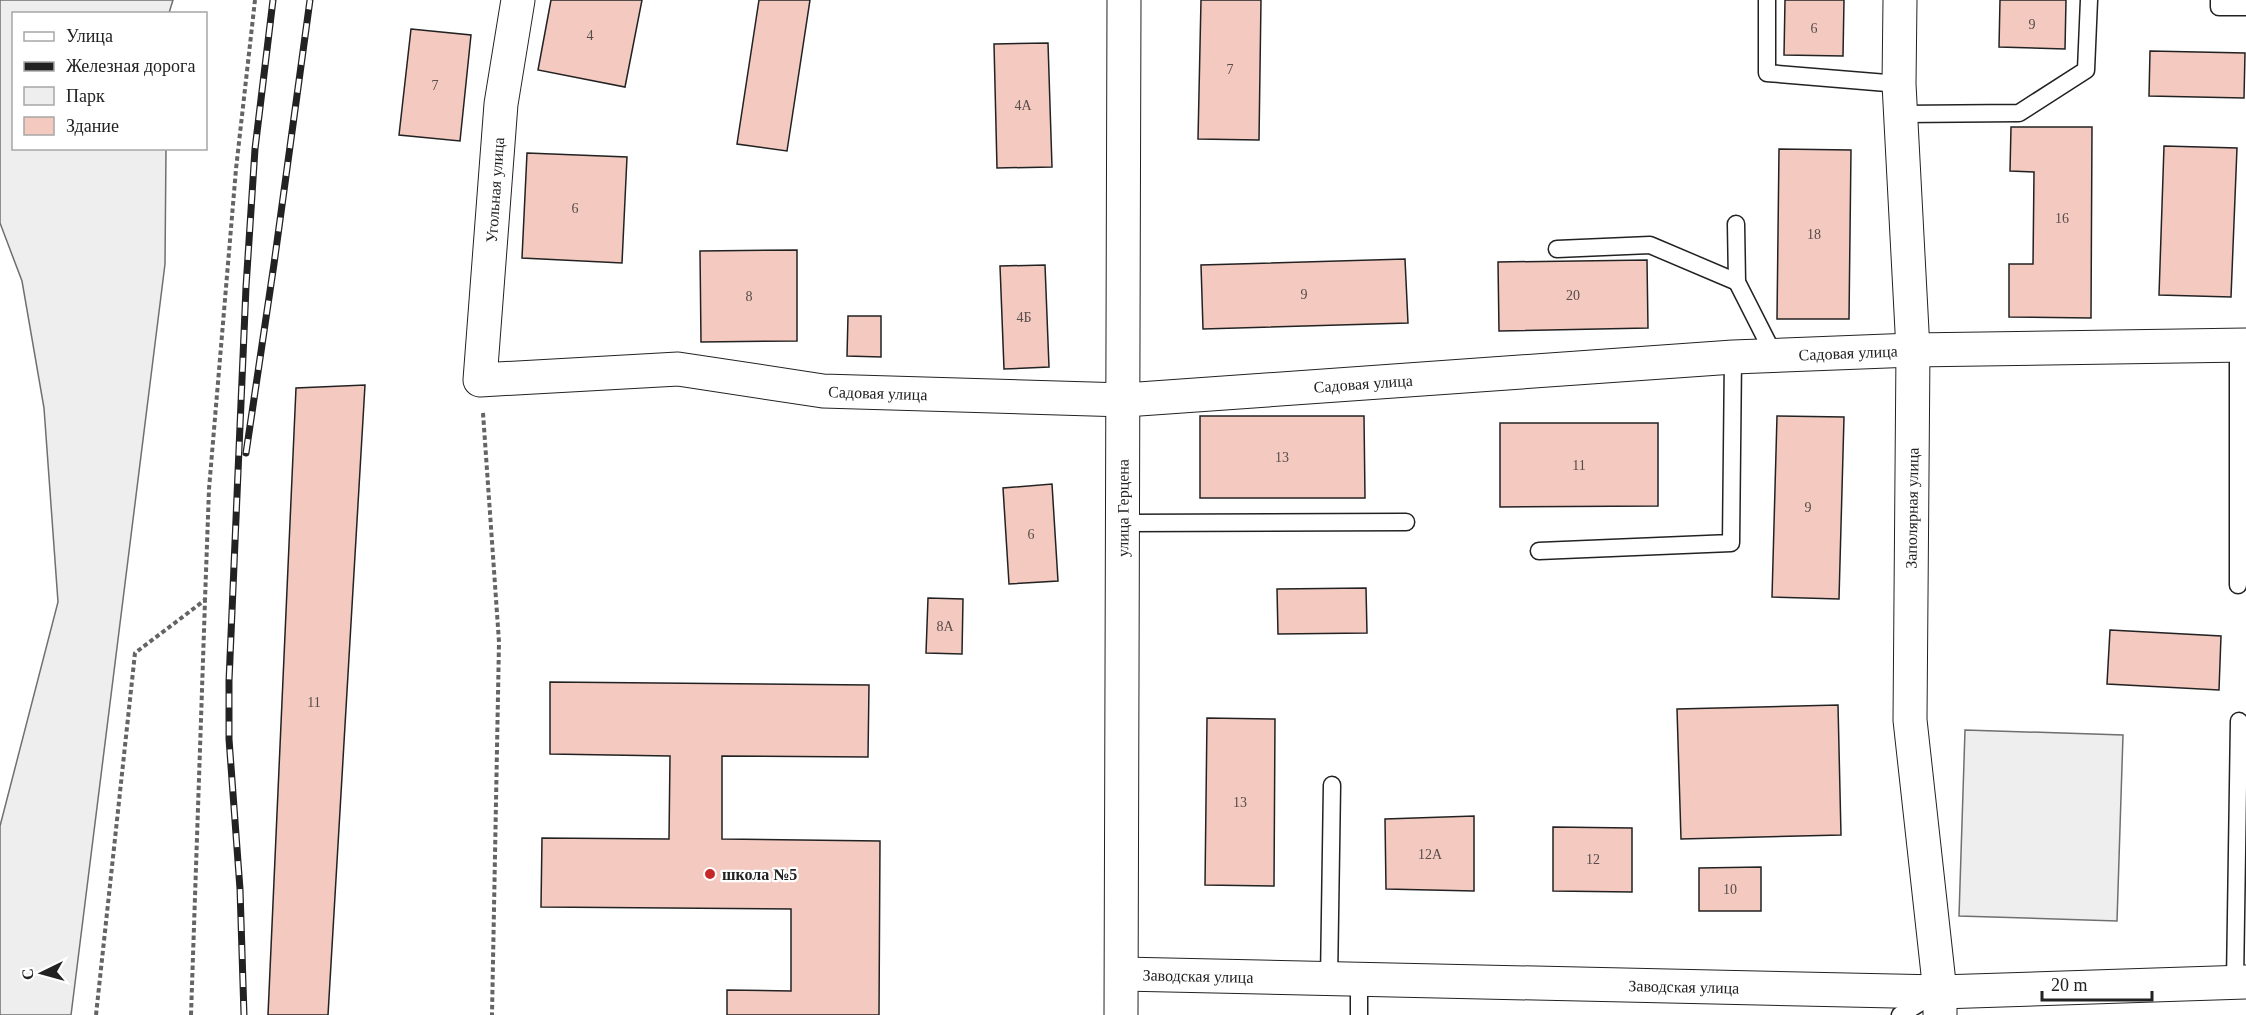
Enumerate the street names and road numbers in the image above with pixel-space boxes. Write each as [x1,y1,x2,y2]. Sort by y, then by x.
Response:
street label: Угольная улица [483,137,508,243]
street label: Садовая улица [1798,342,1898,363]
street label: Садовая улица [1313,371,1413,395]
street label: Садовая улица [828,383,928,403]
street label: Заполярная улица [1902,447,1923,569]
street label: улица Герцена [1114,459,1132,557]
street label: Заводская улица [1142,966,1254,986]
street label: Заводская улица [1628,977,1739,997]

